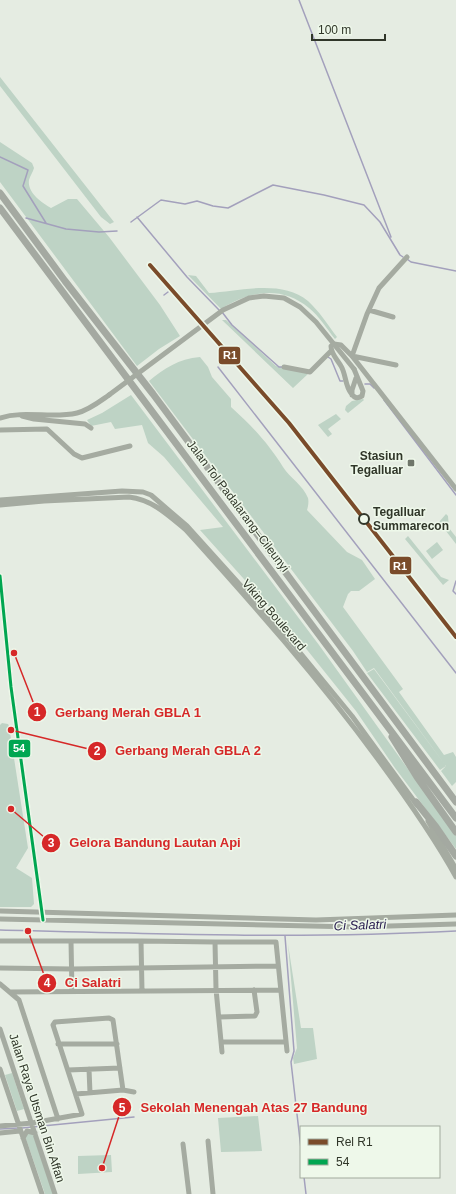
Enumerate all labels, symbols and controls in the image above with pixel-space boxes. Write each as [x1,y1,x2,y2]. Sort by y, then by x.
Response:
scale bar [312,16,385,42]
text: 100 m [318,23,351,37]
line badge: R1 [218,346,241,365]
text: R1 [223,349,237,361]
street label: Jalan Tol Padalarang–Cileunyi [184,437,292,575]
place label: Stasiun Tegalluar [351,449,403,477]
marker: Stasiun Tegalluar [406,458,416,468]
place label: Tegalluar Summarecon [373,505,449,533]
marker: Tegalluar Summarecon [358,513,370,525]
line badge: R1 [389,556,412,575]
text: R1 [393,560,407,572]
street label: Viking Boulevard [239,577,309,653]
callout: Gerbang Merah GBLA 1 [27,700,210,725]
text: 1 [34,705,41,719]
text: Gerbang Merah GBLA 1 [55,705,201,720]
callout: Gerbang Merah GBLA 2 [87,738,269,763]
line badge: 54 [8,739,31,758]
text: 54 [13,742,26,754]
text: Gerbang Merah GBLA 2 [115,743,261,758]
text: 2 [94,744,101,758]
callout: Gelora Bandung Lautan Api [41,830,249,855]
text: Gelora Bandung Lautan Api [69,835,241,850]
text: 3 [48,836,55,850]
water label: Ci Salatri [333,917,388,933]
callout: Ci Salatri [37,970,129,995]
text: Ci Salatri [65,975,121,990]
text: 4 [44,976,51,990]
street label: Jalan Raya Utsman Bin Affan [6,1032,68,1184]
callout: Sekolah Menengah Atas 27 Bandung [112,1095,376,1120]
text: Sekolah Menengah Atas 27 Bandung [140,1100,368,1115]
text: 5 [119,1101,126,1115]
legend [300,1126,440,1178]
text: Rel R1 [336,1135,373,1149]
text: 54 [336,1155,350,1169]

